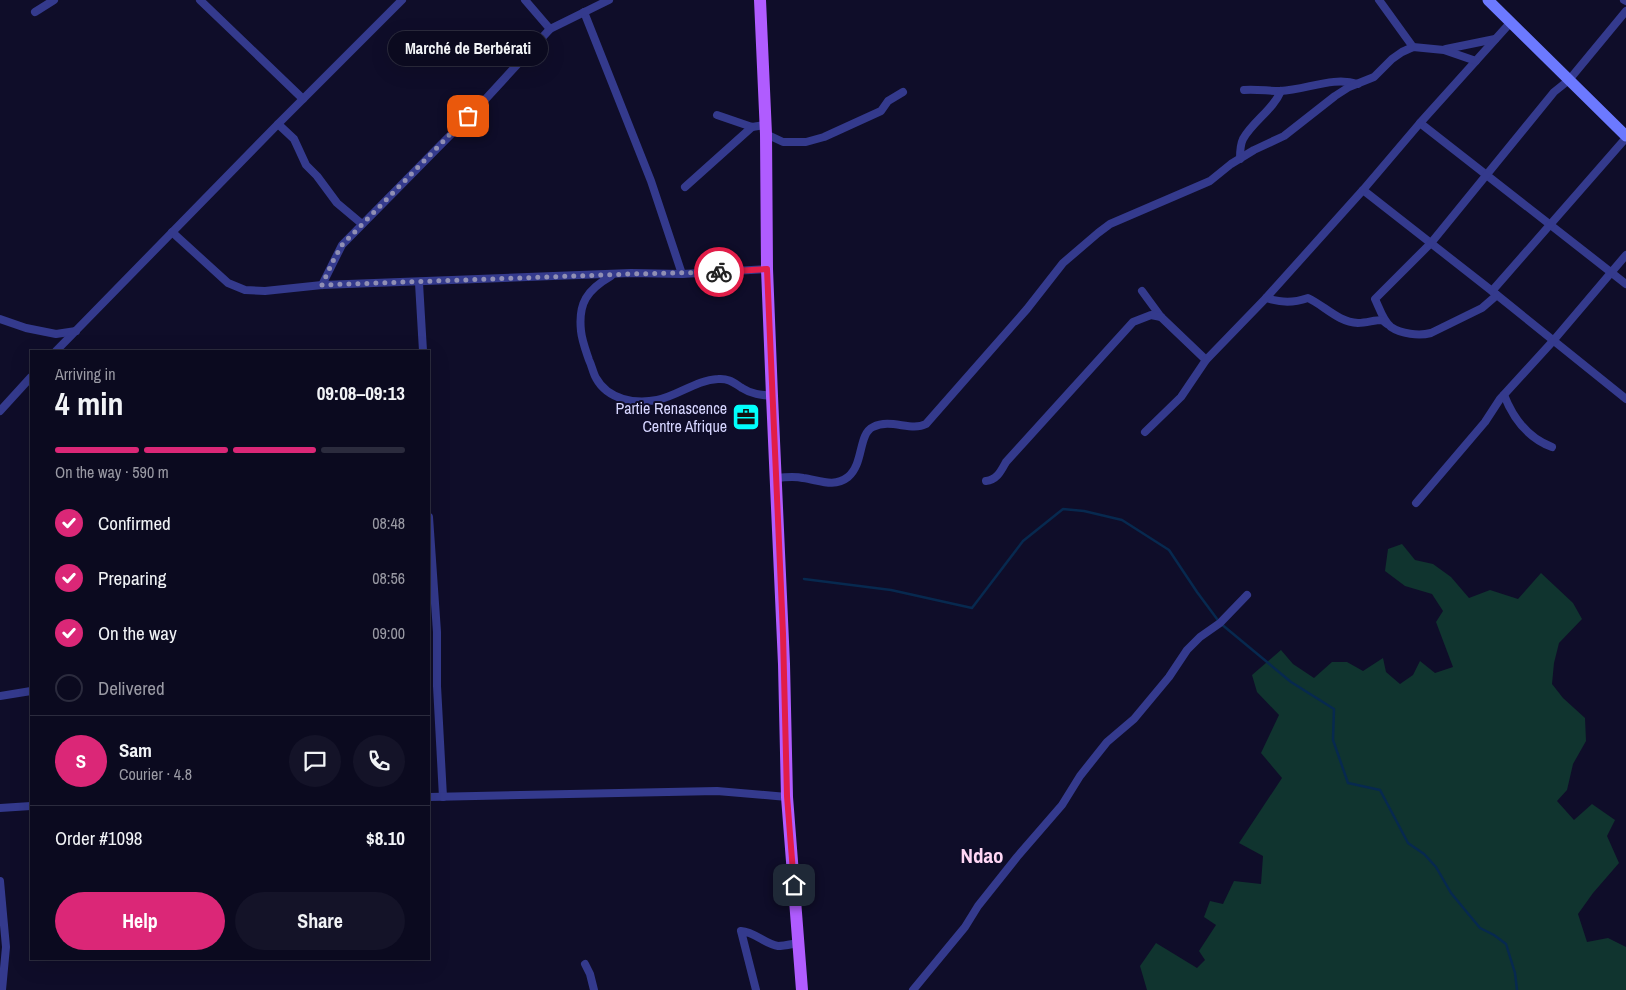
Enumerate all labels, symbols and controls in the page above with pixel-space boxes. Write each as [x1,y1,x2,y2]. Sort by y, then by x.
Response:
callout: Marché de Berbérati [388,31,548,66]
text: Marché de Berbérati [405,37,531,59]
pin [447,95,489,137]
icon: bag [454,102,482,130]
courier [694,247,744,297]
icon: bike [705,258,733,286]
text: Arriving in [55,363,116,385]
text: 09:08–09:13 [317,380,405,406]
text: 4 min [55,382,124,425]
place label: Partie Renascence Centre Afrique [615,397,727,437]
office icon: Partie Renascence Centre Afrique [731,402,761,432]
text: On the way · 590 m [55,461,169,483]
icon: check [55,509,83,537]
text: Confirmed [98,510,171,536]
text: 08:48 [372,512,405,534]
icon: check [55,564,83,592]
text: Preparing [98,565,166,591]
text: 08:56 [372,567,405,589]
icon: check [55,619,83,647]
text: On the way [98,620,177,646]
text: 09:00 [372,622,405,644]
text: Delivered [98,675,165,701]
button: chat [289,735,341,787]
button: phone [353,735,405,787]
text: Sam [119,737,152,763]
text: S [76,748,86,774]
text: Courier · 4.8 [119,763,192,785]
text: Order #1098 [55,825,142,851]
text: $8.10 [366,825,405,851]
district label: Ndao [960,841,1004,870]
pin [773,864,815,906]
icon: home [780,871,808,899]
button: Help [55,892,225,950]
button: Share [235,892,405,950]

